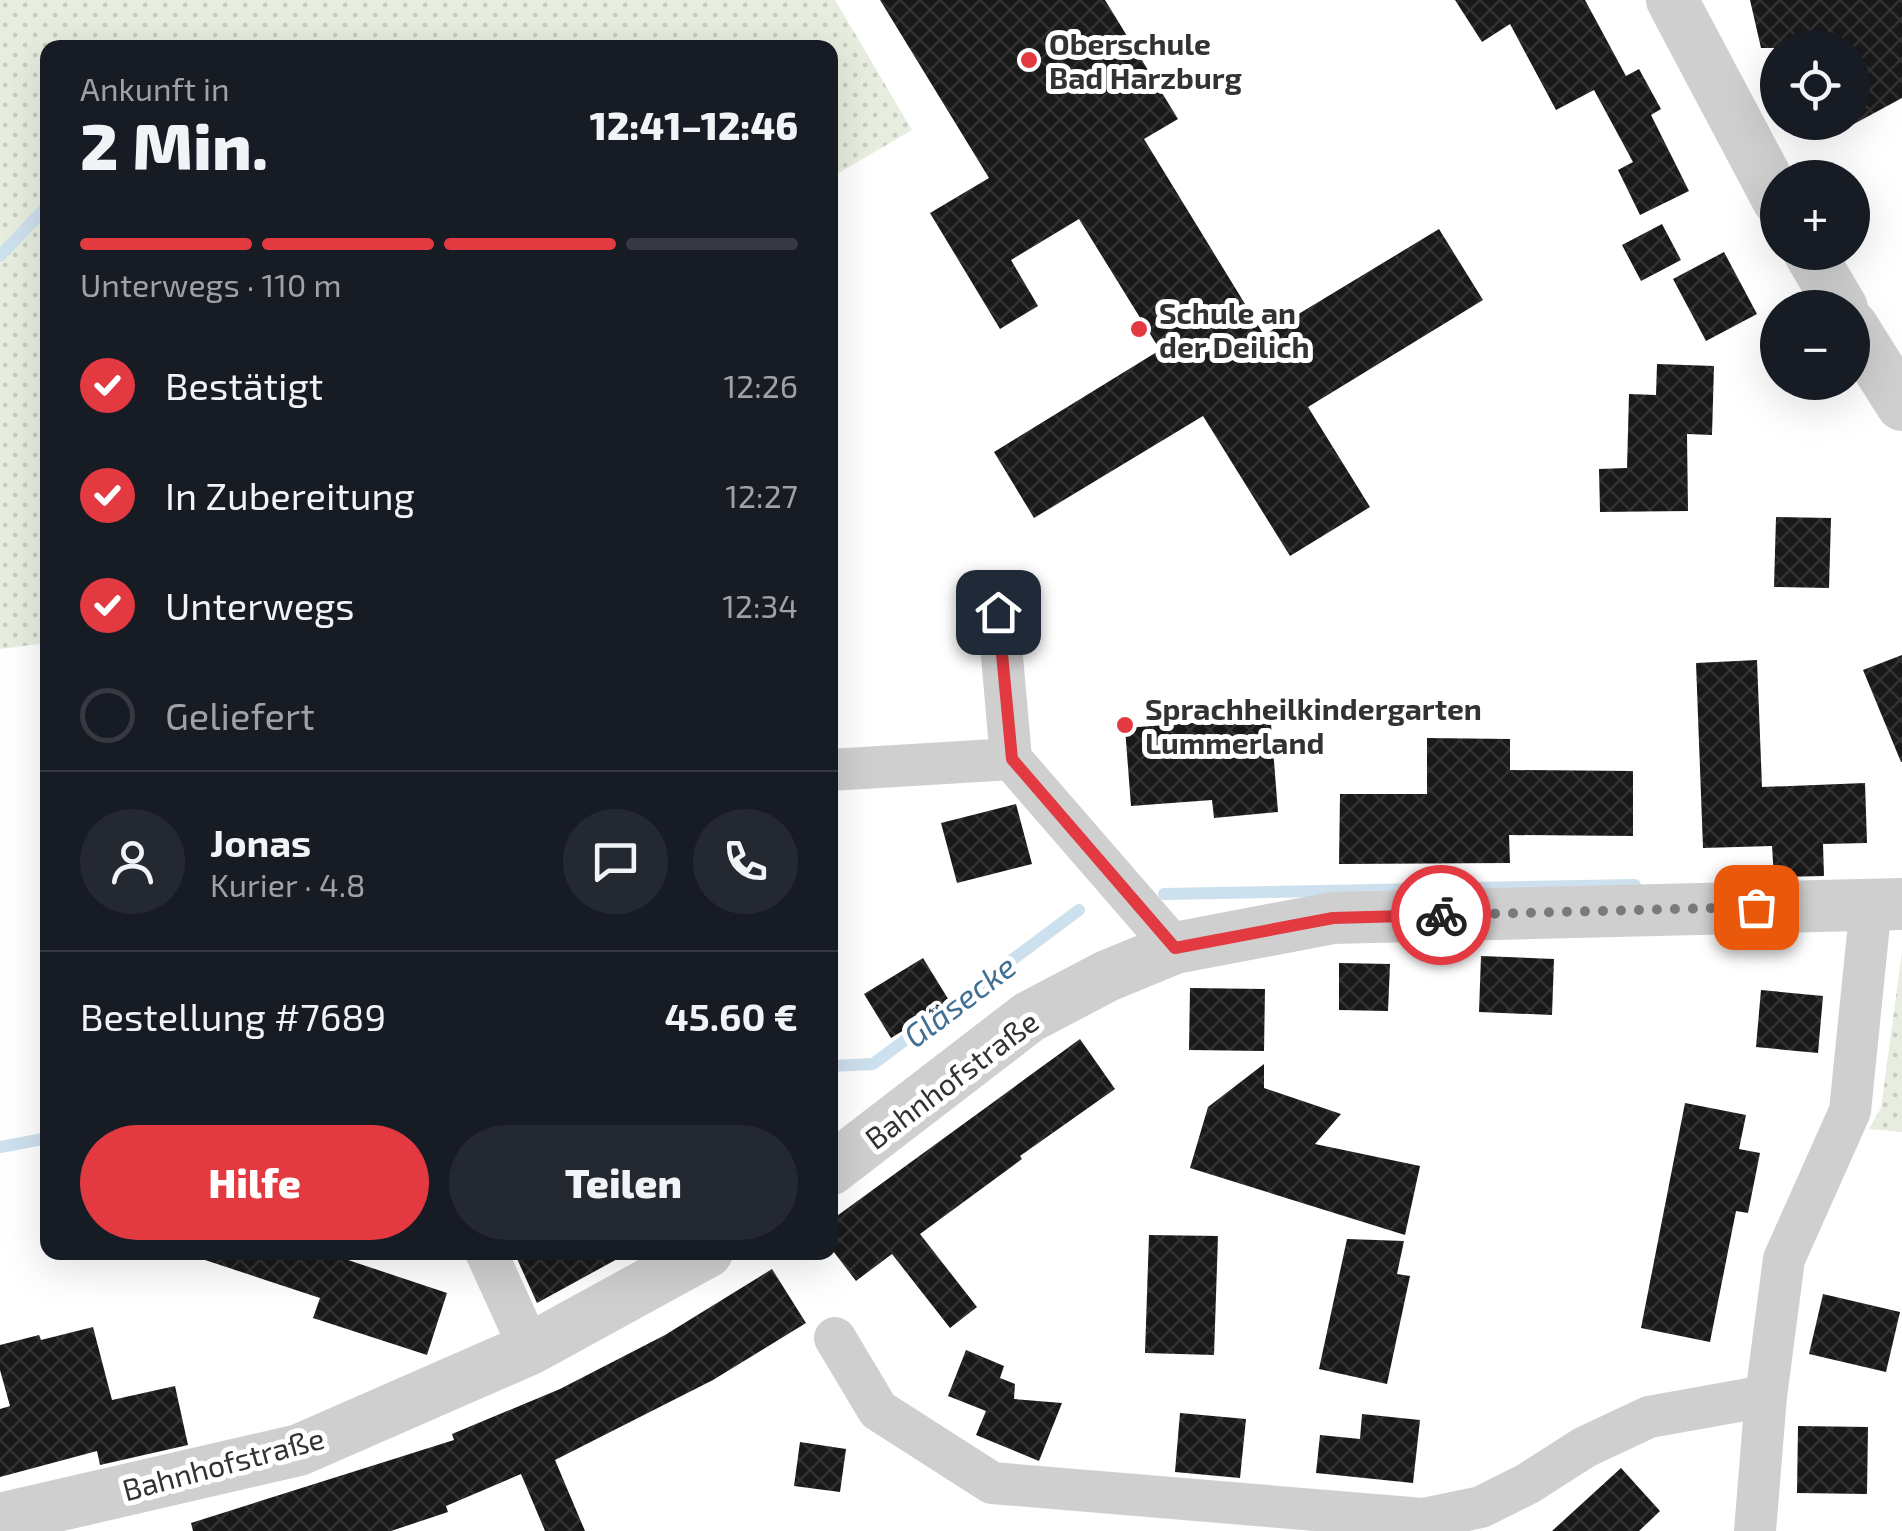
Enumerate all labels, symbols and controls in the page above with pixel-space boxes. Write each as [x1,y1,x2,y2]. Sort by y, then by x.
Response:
place label: Oberschule Bad Harzburg [1049,25,1242,95]
map controls [1760,30,1870,400]
button: locate [1760,30,1870,140]
marker: Oberschule Bad Harzburg [1018,49,1040,71]
text: Ankunft in [80,69,230,107]
text: 12:41–12:46 [590,102,798,148]
text: 2 Min. [80,105,268,183]
button: + [1760,160,1870,270]
text: Unterwegs · 110 m [80,265,341,303]
button: − [1760,290,1870,400]
place label: Schule an der Deilich [1159,294,1310,364]
marker: Schule an der Deilich [1128,318,1150,340]
icon: check [80,358,135,413]
text: Bestätigt [165,362,323,408]
text: 12:26 [723,366,798,404]
icon: check [80,468,135,523]
text: In Zubereitung [165,472,415,518]
text: 12:27 [725,476,798,514]
pin [956,570,1041,655]
icon: check [80,578,135,633]
text: Unterwegs [165,582,355,628]
icon: home [971,585,1026,640]
text: 12:34 [722,586,798,624]
place label: Sprachheilkindergarten Lummerland [1145,690,1482,760]
text: Geliefert [165,692,315,738]
marker: Sprachheilkindergarten Lummerland [1114,714,1136,736]
button: person [80,809,185,914]
button: chat [563,809,668,914]
button: phone [693,809,798,914]
text: Jonas [210,819,311,865]
text: Kurier · 4.8 [210,865,365,903]
courier [1391,865,1491,965]
pin [1714,865,1799,950]
icon: bag [1729,880,1784,935]
icon: bike [1414,888,1469,943]
water label: Gläsecke [896,946,1022,1054]
text: Bestellung #7689 [80,993,386,1039]
text: 45.60 € [665,993,798,1039]
street label: Bahnhofstraße [857,1002,1045,1156]
button: Hilfe [80,1125,429,1240]
button: Teilen [449,1125,798,1240]
street label: Bahnhofstraße [118,1419,328,1507]

